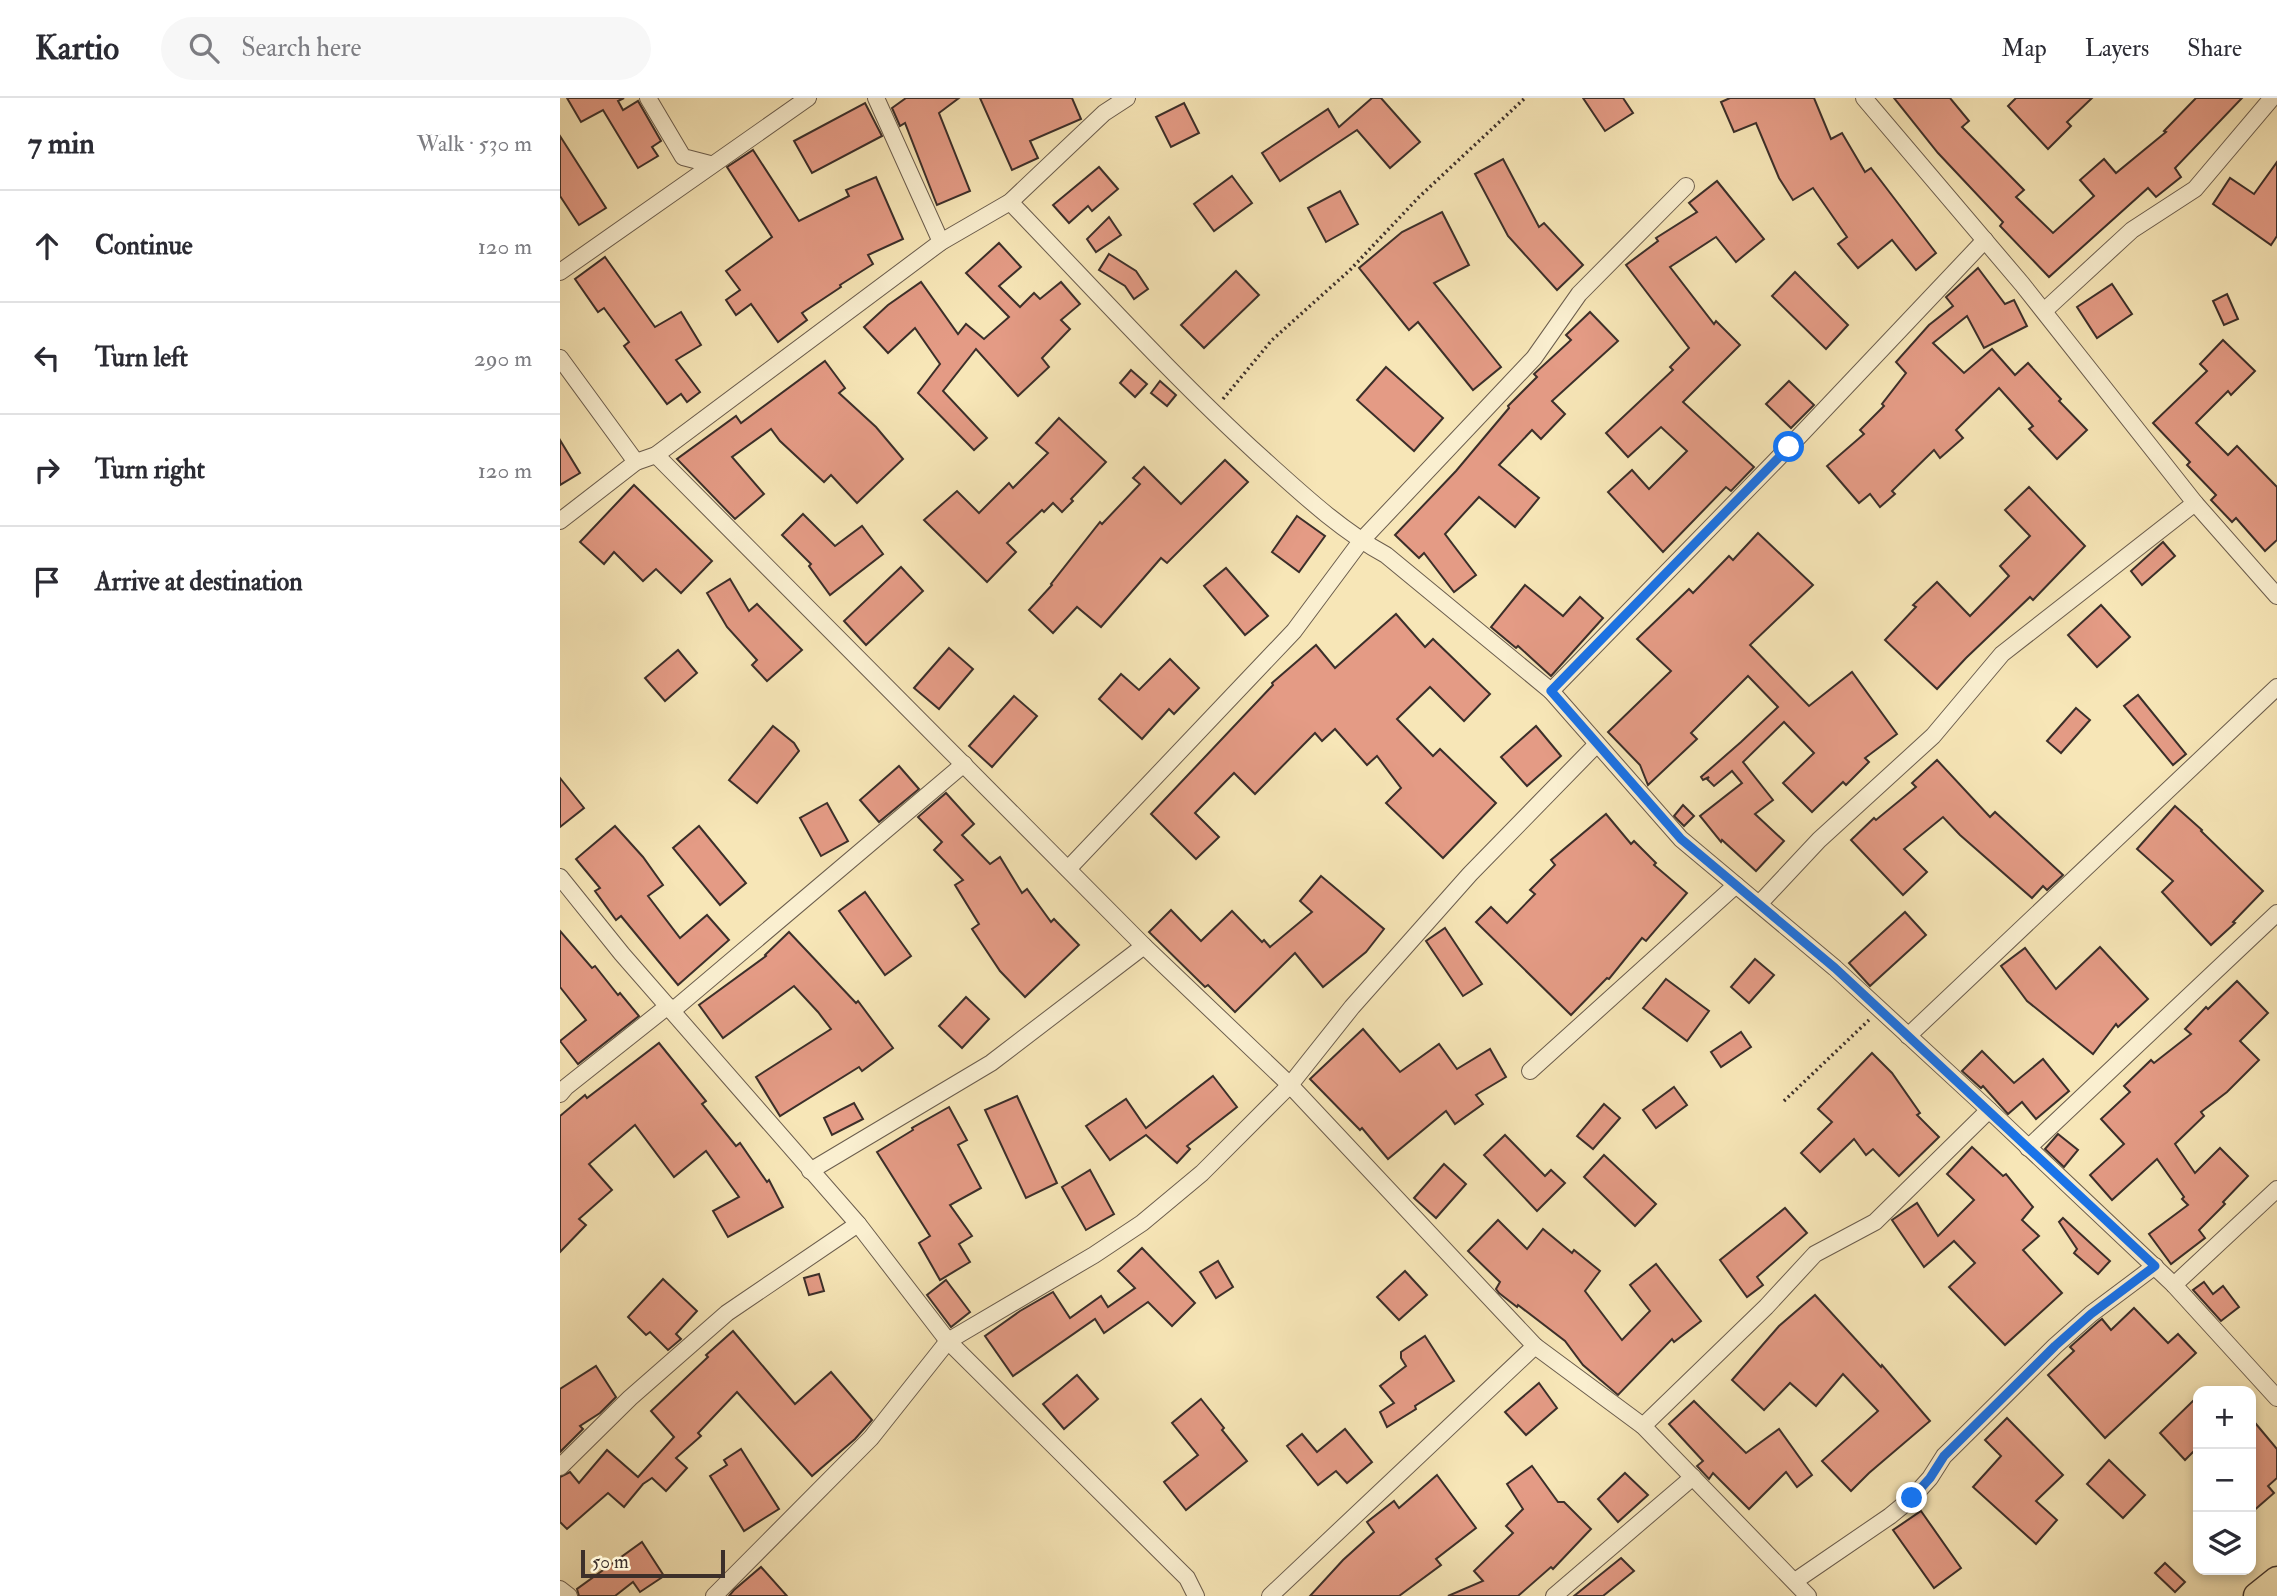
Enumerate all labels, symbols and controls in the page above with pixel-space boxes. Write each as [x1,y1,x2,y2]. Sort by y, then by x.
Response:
search box [161,17,651,80]
text: Kartio [35,28,119,69]
icon: search [185,29,223,67]
text: Search here [241,32,361,64]
text: Map [2002,33,2047,64]
text: Layers [2085,33,2149,64]
text: Share [2187,33,2242,64]
text: 7 min [28,125,95,162]
text: Walk · 530 m [417,129,532,158]
icon: ahead [28,227,66,265]
text: Continue [95,230,193,262]
text: 120 m [478,232,532,261]
icon: left [28,339,66,377]
text: Turn left [95,342,188,374]
text: 290 m [474,344,532,373]
route start [1773,431,1804,462]
icon: right [28,451,66,489]
text: Turn right [95,454,205,486]
text: 120 m [478,456,532,485]
icon: arrive [28,563,66,601]
text: Arrive at destination [95,566,303,598]
map controls [2193,1386,2256,1575]
button: + [2193,1386,2256,1449]
button: − [2193,1449,2256,1512]
route end [1896,1482,1927,1513]
button: layers [2193,1512,2256,1575]
scale bar [581,1547,724,1579]
text: 50 m [592,1550,629,1574]

